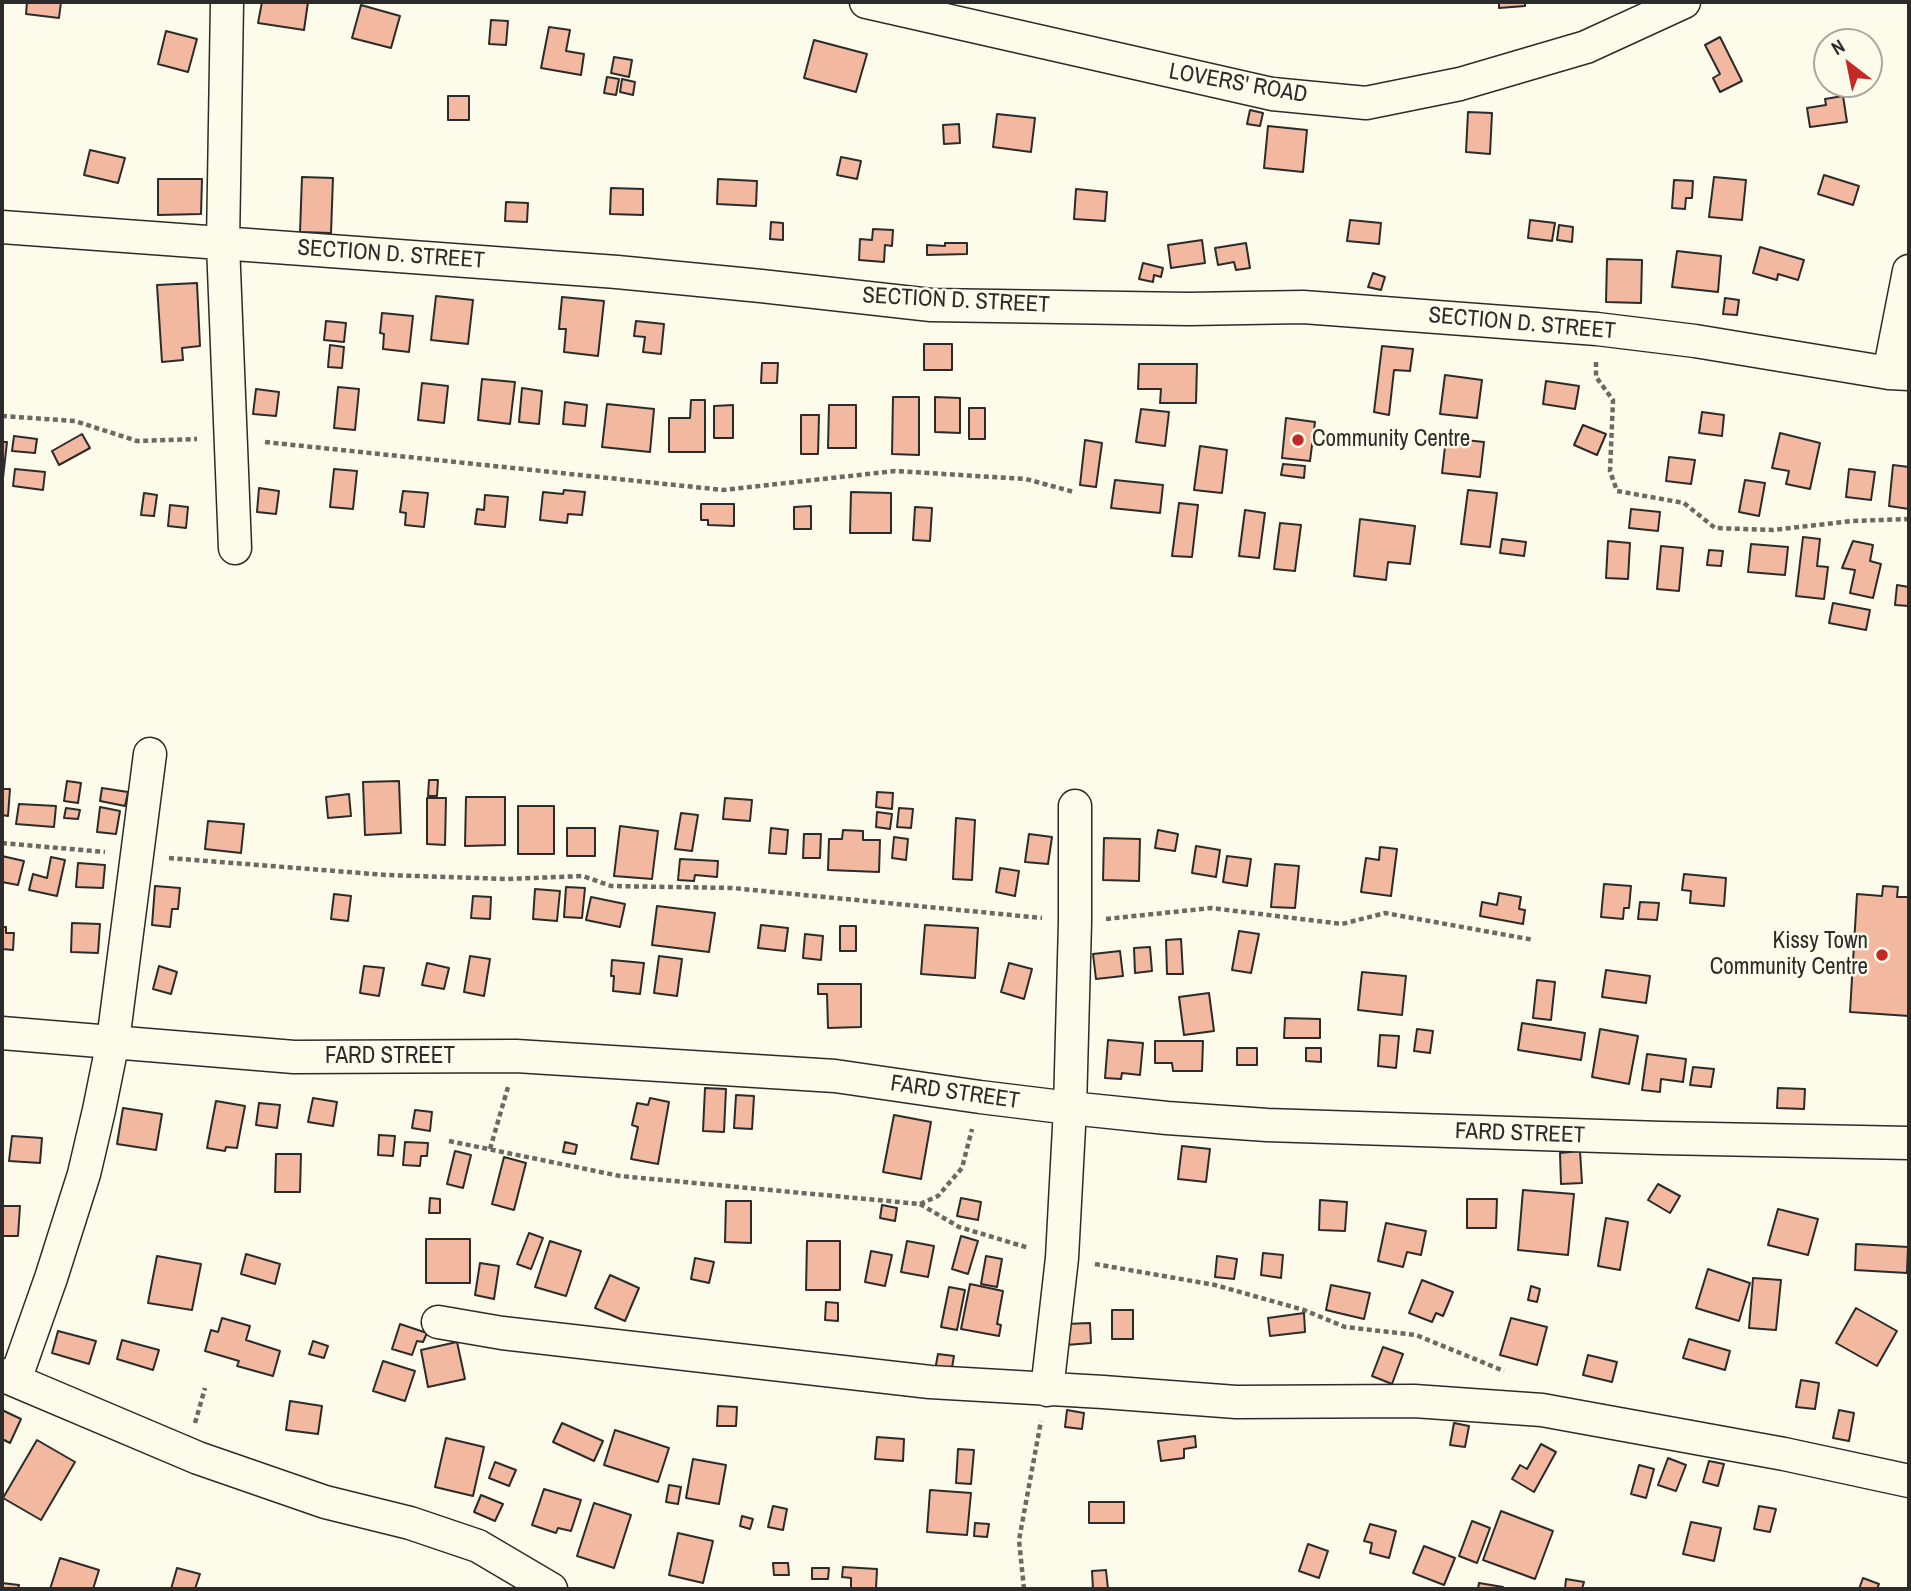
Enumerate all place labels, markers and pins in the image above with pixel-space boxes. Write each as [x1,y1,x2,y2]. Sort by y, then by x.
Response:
place label: Community Centre [1312,426,1470,454]
marker: Community Centre [1290,432,1306,448]
place label: Kissy Town Community Centre [1710,928,1868,982]
marker: Kissy Town Community Centre [1874,947,1890,963]

